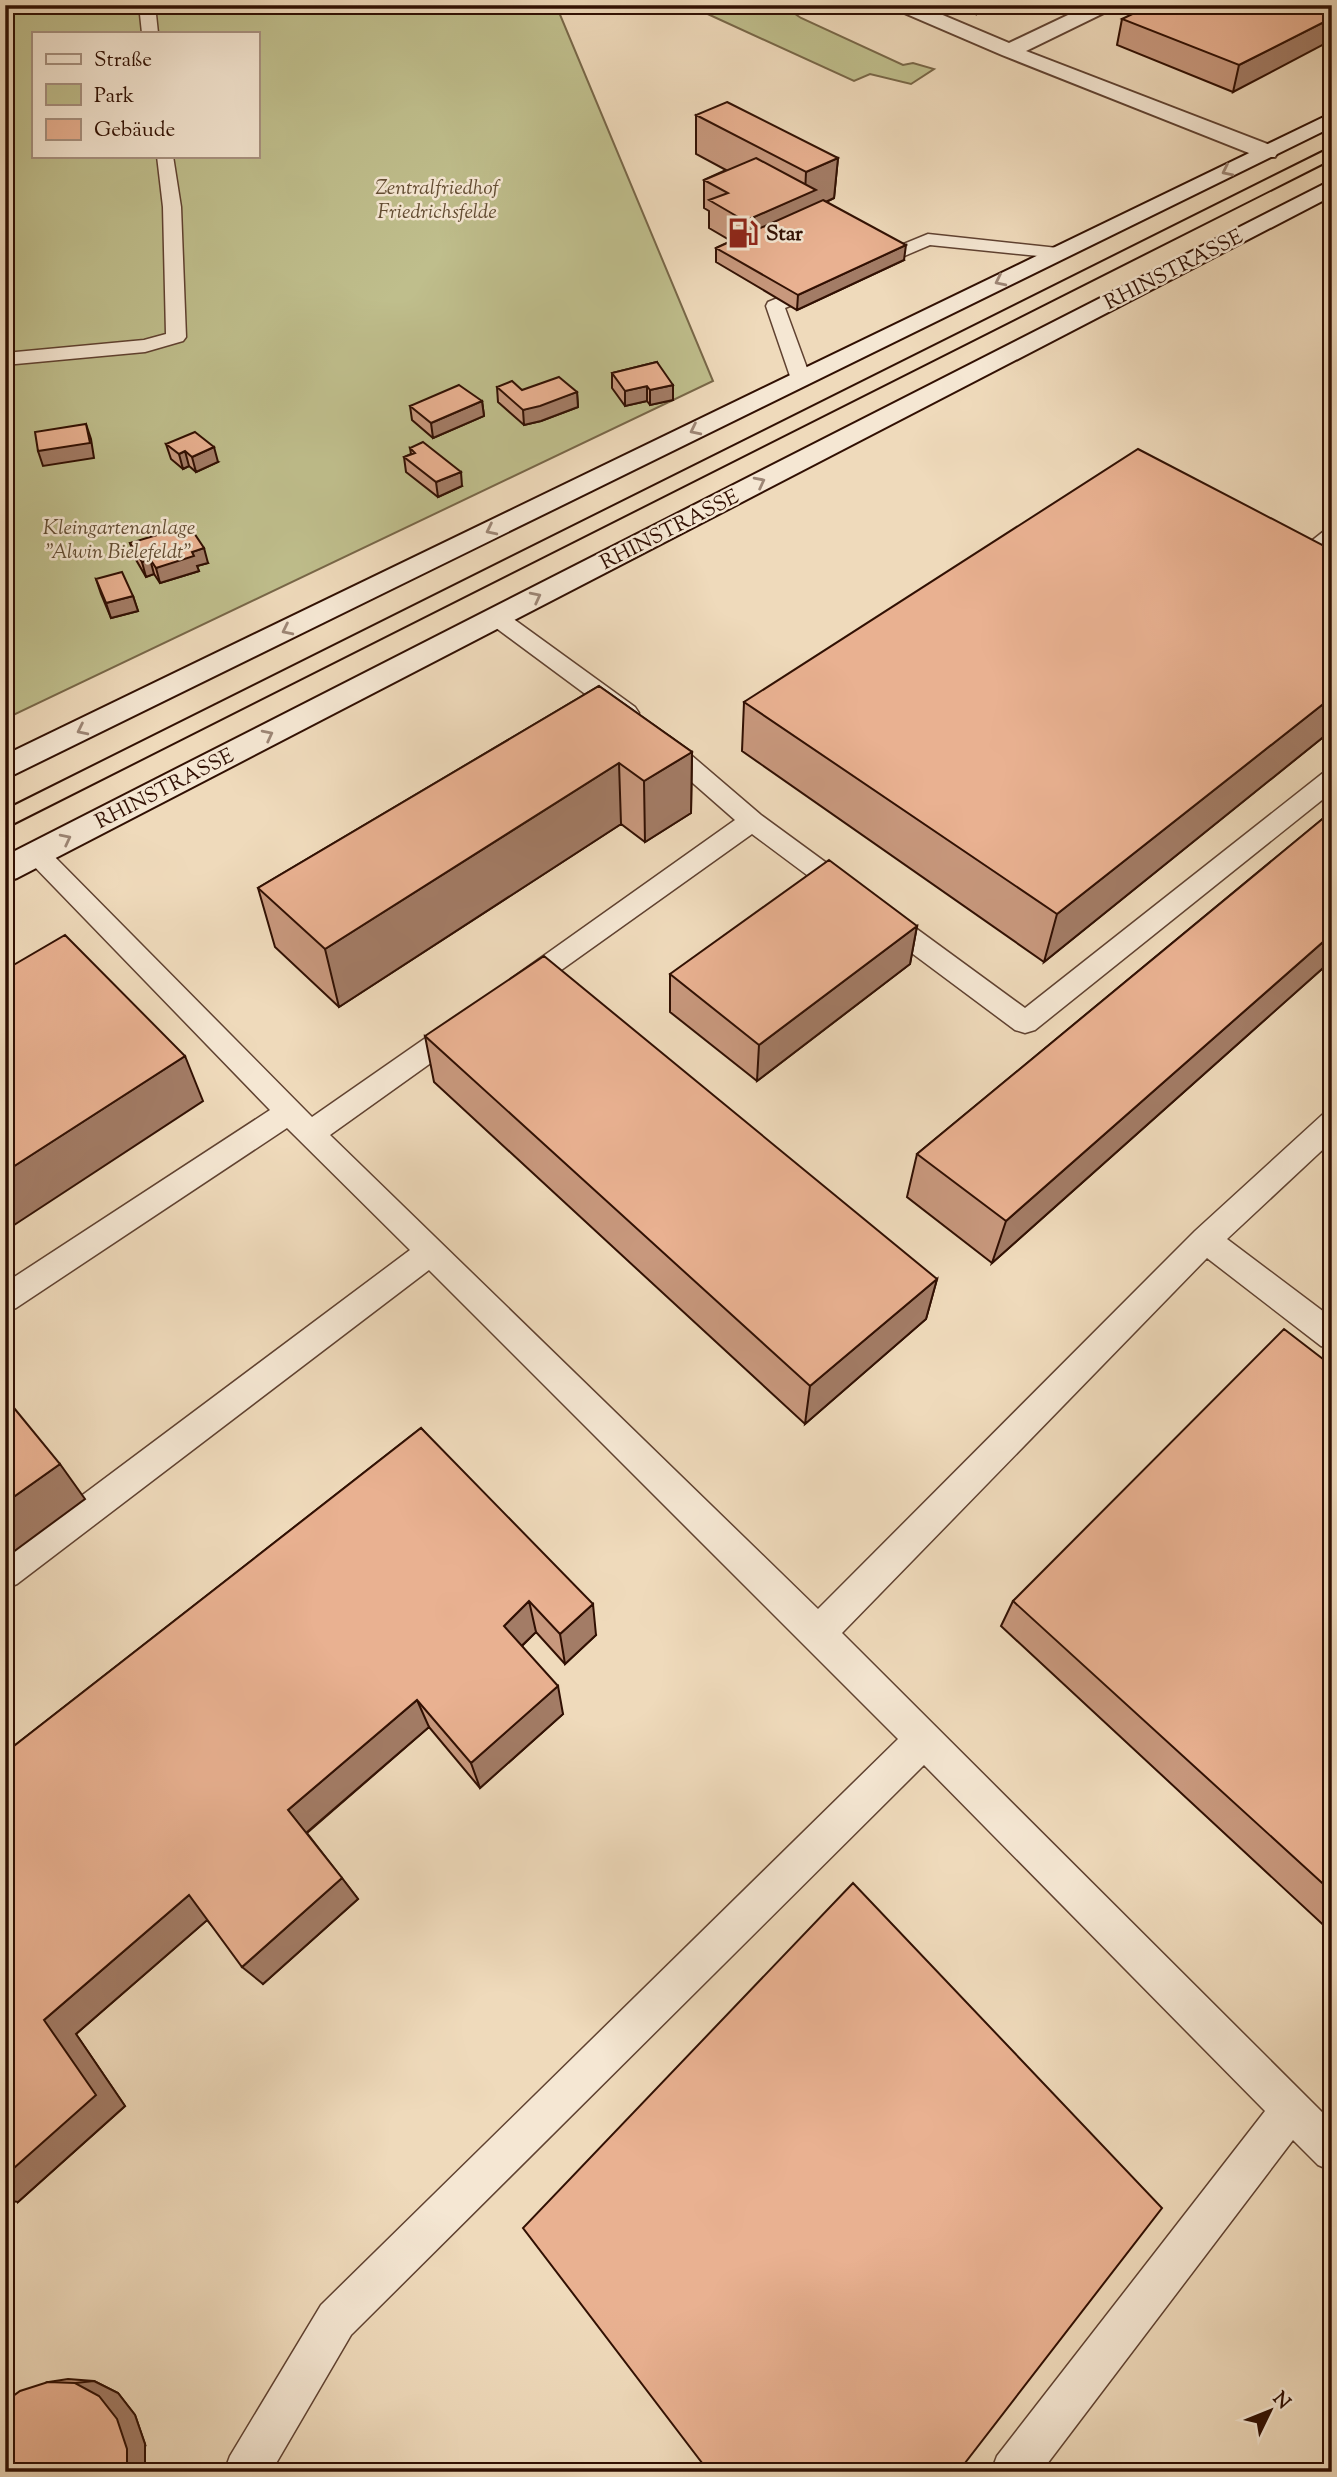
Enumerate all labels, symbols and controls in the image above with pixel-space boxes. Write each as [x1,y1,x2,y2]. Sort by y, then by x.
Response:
legend [32,32,259,158]
text: Straße [94,46,152,76]
text: Park [94,82,135,112]
text: Gebäude [94,116,175,146]
one-way arrow [1222,163,1234,177]
park label: Zentralfriedhof Friedrichsfelde [375,174,502,228]
fuel station icon: Star [726,216,760,250]
place label: Star [766,220,803,250]
street label: RHINSTRASSE [1099,223,1249,319]
one-way arrow [995,273,1007,287]
one-way arrow [690,422,702,436]
one-way arrow [753,476,765,490]
street label: RHINSTRASSE [595,483,745,579]
park label: Kleingartenanlage "Alwin Bielefeldt" [43,514,195,568]
one-way arrow [486,522,498,536]
one-way arrow [529,591,541,605]
one-way arrow [282,622,294,636]
one-way arrow [77,722,89,736]
one-way arrow [261,729,273,743]
street label: RHINSTRASSE [90,742,240,838]
one-way arrow [59,833,71,847]
north arrow [1236,2376,1306,2446]
text: N [1266,2386,1296,2416]

